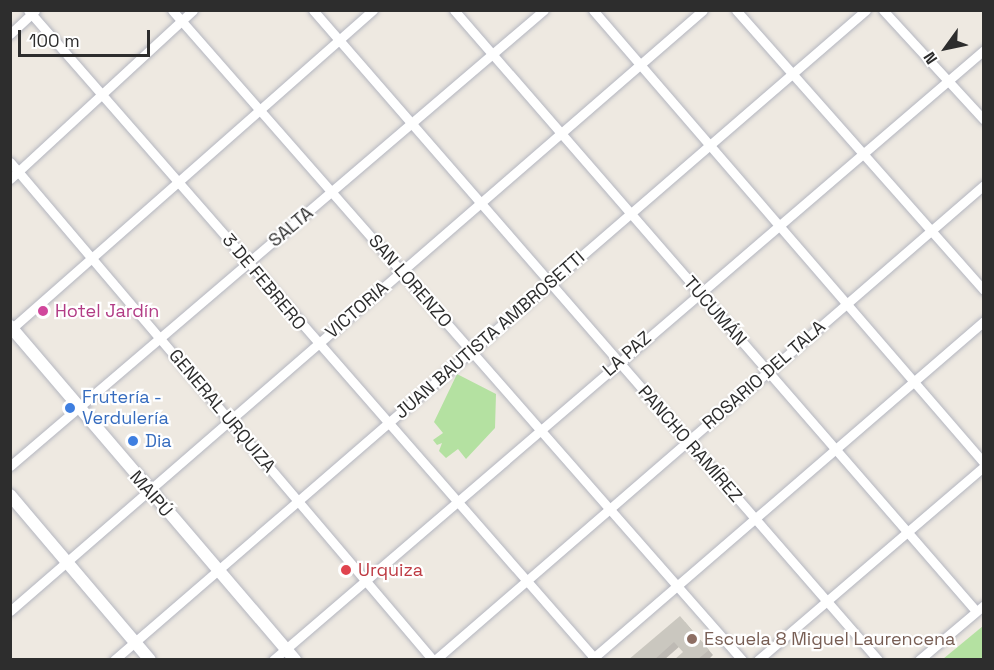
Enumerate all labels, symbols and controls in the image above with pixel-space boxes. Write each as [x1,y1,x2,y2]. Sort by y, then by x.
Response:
scale bar [21,18,153,56]
north arrow [916,18,976,78]
text: 100 m [29,29,80,52]
text: N [919,48,942,68]
street label: SALTA [264,202,318,252]
street label: 3 DE FEBRERO [218,230,310,334]
street label: SAN LORENZO [364,230,456,332]
street label: JUAN BAUTISTA AMBROSETTI [391,247,589,423]
street label: TUCUMÁN [679,272,751,350]
street label: VICTORIA [321,277,393,343]
place label: Hotel Jardín [55,300,159,322]
marker: Hotel Jardín [36,304,50,318]
street label: ROSARIO DEL TALA [698,316,830,434]
street label: LA PAZ [598,327,656,381]
street label: GENERAL URQUIZA [164,345,280,477]
street label: PANCHO RAMÍREZ [633,381,747,507]
place label: Frutería - Verdulería [82,387,169,430]
marker: Frutería - Verdulería [63,401,77,415]
place label: Dia [145,430,172,452]
marker: Dia [126,434,140,448]
street label: MAIPÚ [125,466,177,522]
place label: Urquiza [358,559,423,581]
marker: Urquiza [339,563,353,577]
place label: Escuela 8 Miguel Laurencena [704,628,955,650]
marker: Escuela 8 Miguel Laurencena [685,632,699,646]

